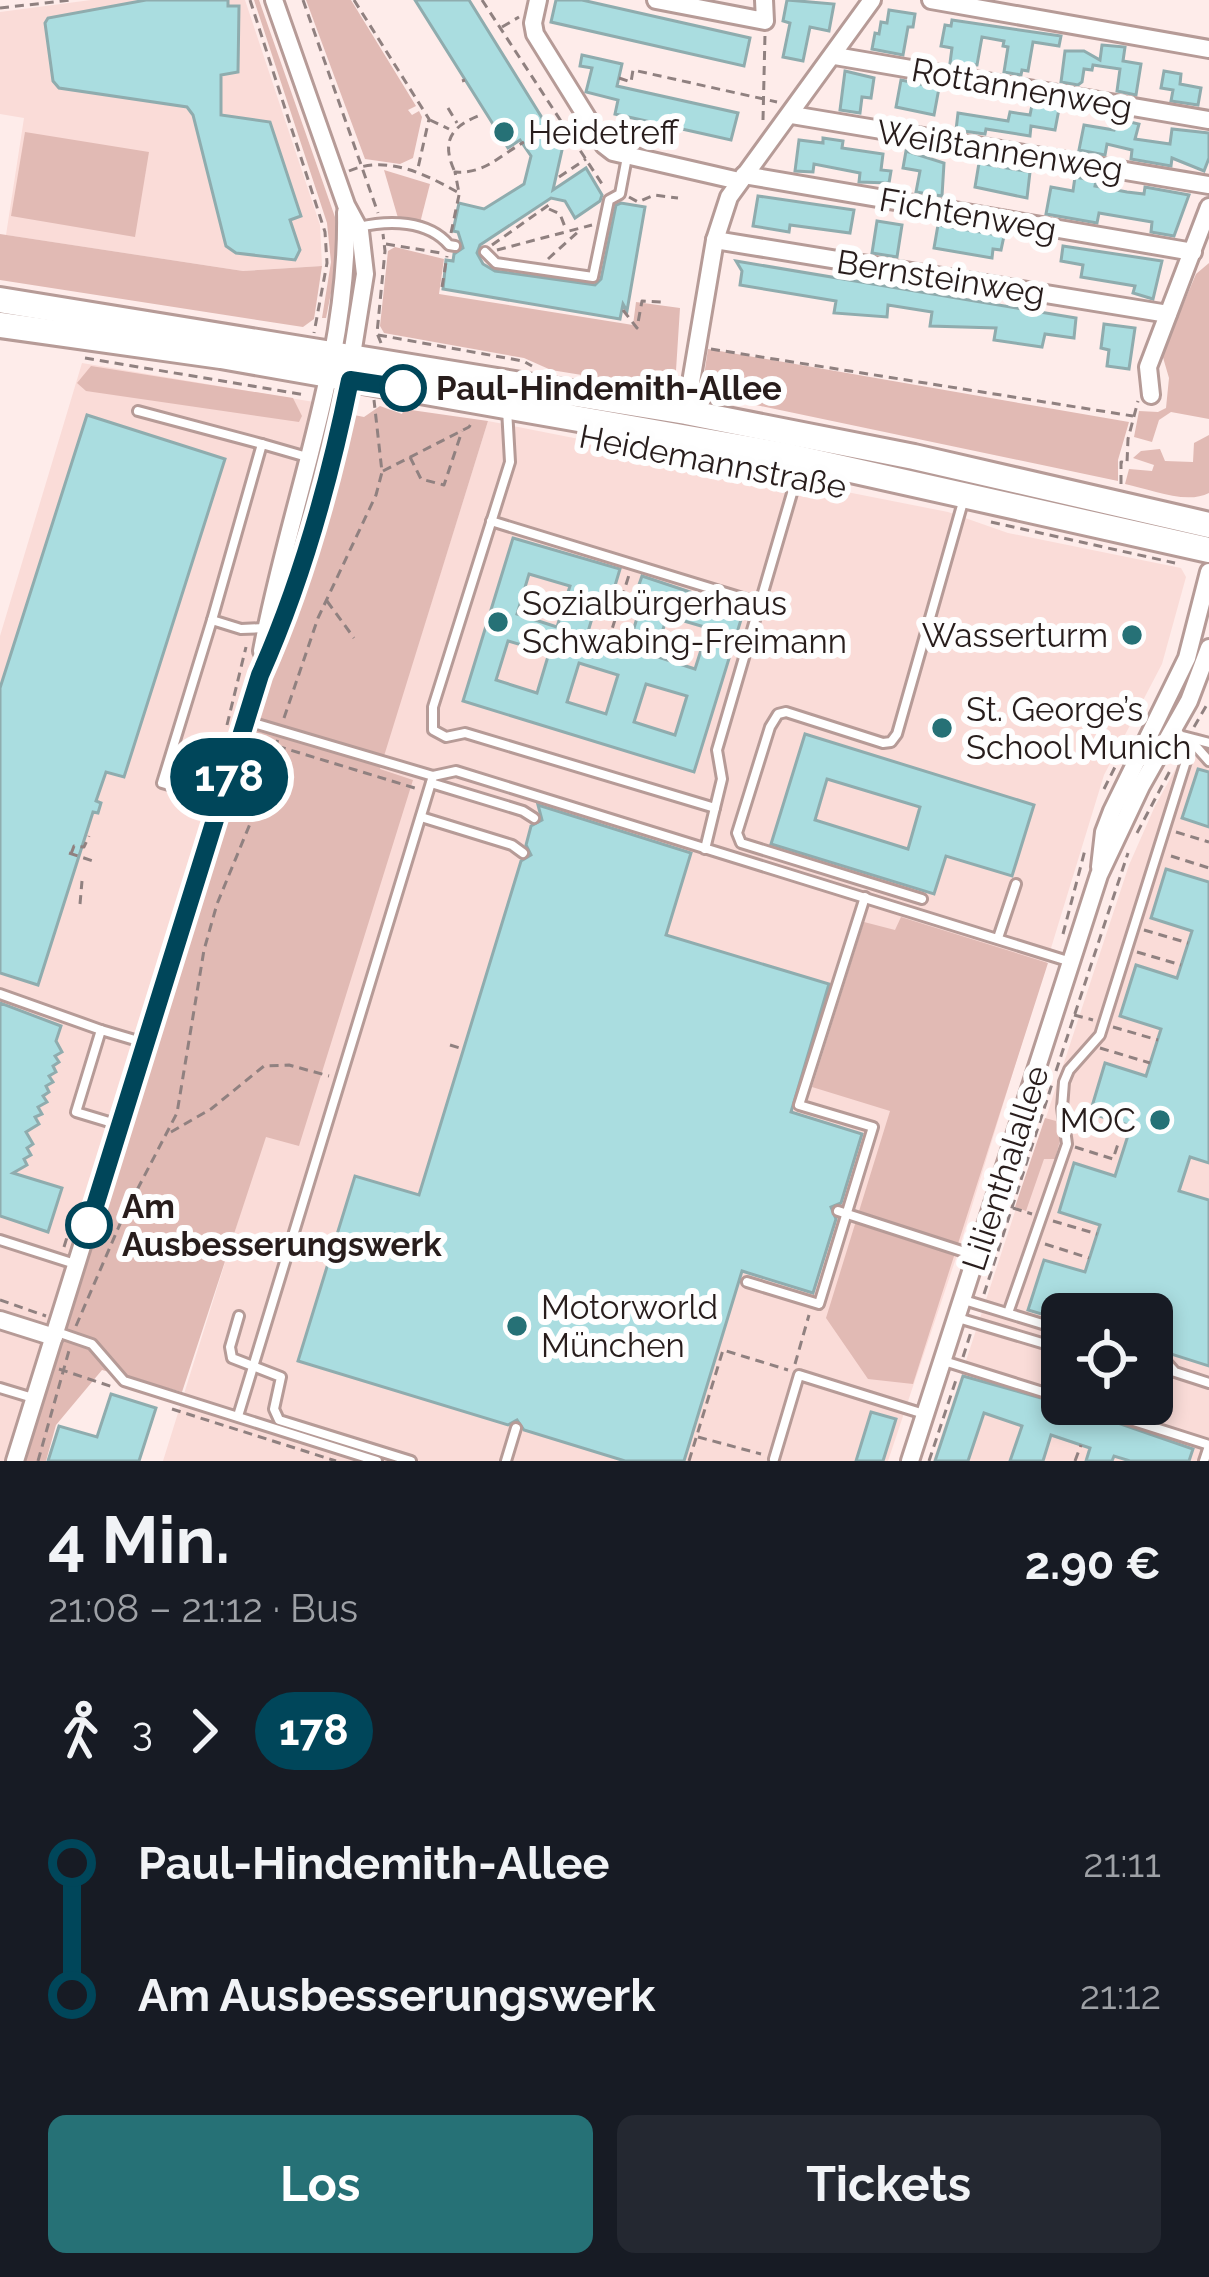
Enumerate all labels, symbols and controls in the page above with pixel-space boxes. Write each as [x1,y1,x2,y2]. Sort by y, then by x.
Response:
street label: Rottannenweg [909,50,1135,127]
street label: Weißtannenweg [874,112,1126,189]
place label: Heidetreff [528,113,680,152]
marker: Heidetreff [491,119,517,145]
street label: Fichtenweg [876,180,1059,249]
street label: Bernsteinweg [834,242,1048,313]
marker: Paul-Hindemith-Allee [381,366,425,410]
place label: Paul-Hindemith-Allee [436,369,782,408]
street label: Heidemannstraße [576,416,850,507]
place label: Sozialbürgerhaus Schwabing-Freimann [522,584,847,661]
marker: Sozialbürgerhaus Schwabing-Freimann [485,609,511,635]
place label: Wasserturm [922,616,1108,655]
marker: Wasserturm [1119,622,1145,648]
place label: St. George’s School Munich [966,690,1191,767]
marker: St. George’s School Munich [929,715,955,741]
line badge: 178 [160,738,298,816]
text: 178 [194,752,264,801]
street label: Lilienthalallee [954,1061,1057,1275]
place label: MOC [1060,1101,1136,1140]
marker: MOC [1147,1107,1173,1133]
place label: Am Ausbesserungswerk [122,1187,442,1264]
marker: Am Ausbesserungswerk [67,1203,111,1247]
place label: Motorworld München [541,1288,718,1365]
map controls [1041,1293,1173,1425]
button: locate [1041,1293,1173,1425]
marker: Motorworld München [504,1313,530,1339]
text: 4 Min. [48,1501,230,1578]
text: 2.90 € [1025,1537,1161,1590]
text: 21:08 – 21:12 · Bus [48,1585,358,1631]
icon: walk [48,1698,114,1764]
icon: forward [171,1698,237,1764]
text: 178 [279,1706,349,1755]
text: 3 [132,1708,153,1754]
text: Paul-Hindemith-Allee [138,1837,609,1890]
text: 21:11 [1083,1840,1161,1886]
text: Am Ausbesserungswerk [138,1969,655,2022]
text: 21:12 [1080,1972,1161,2018]
button: Los [48,2115,593,2253]
button: Tickets [617,2115,1161,2253]

